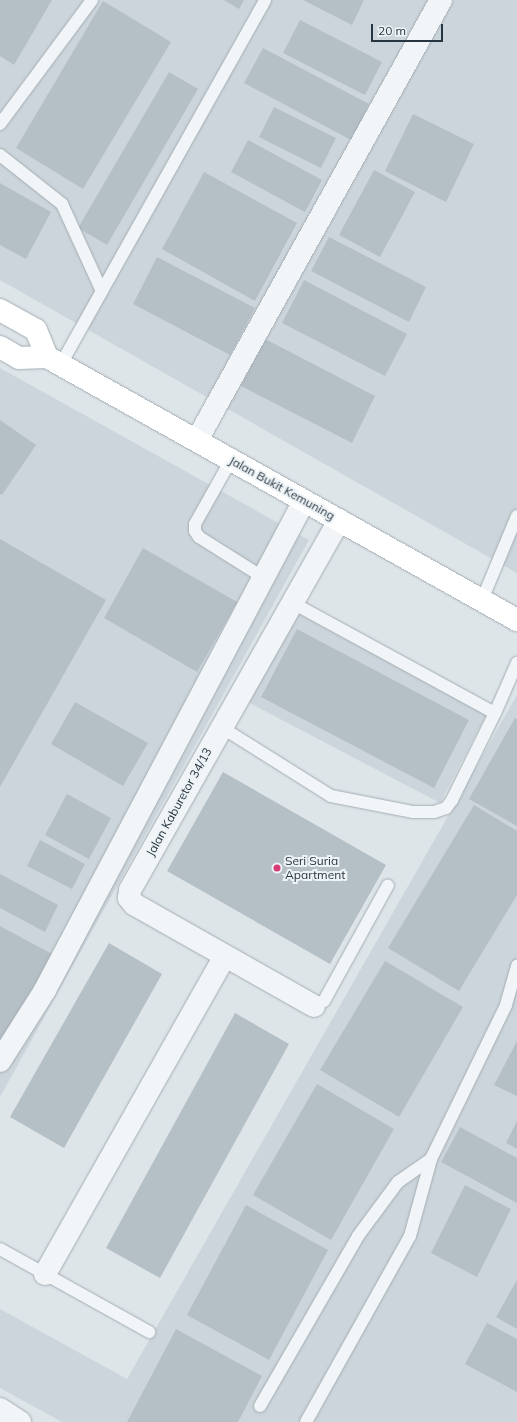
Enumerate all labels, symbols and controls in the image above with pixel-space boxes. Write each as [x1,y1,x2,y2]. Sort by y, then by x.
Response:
scale bar [373,16,445,42]
text: 20 m [378,23,406,38]
street label: Jalan Bukit Kemuning [227,453,337,523]
street label: Jalan Kaburetor 34/13 [143,745,215,859]
place label: Seri Suria Apartment [285,854,345,882]
marker: Seri Suria Apartment [272,863,282,873]

